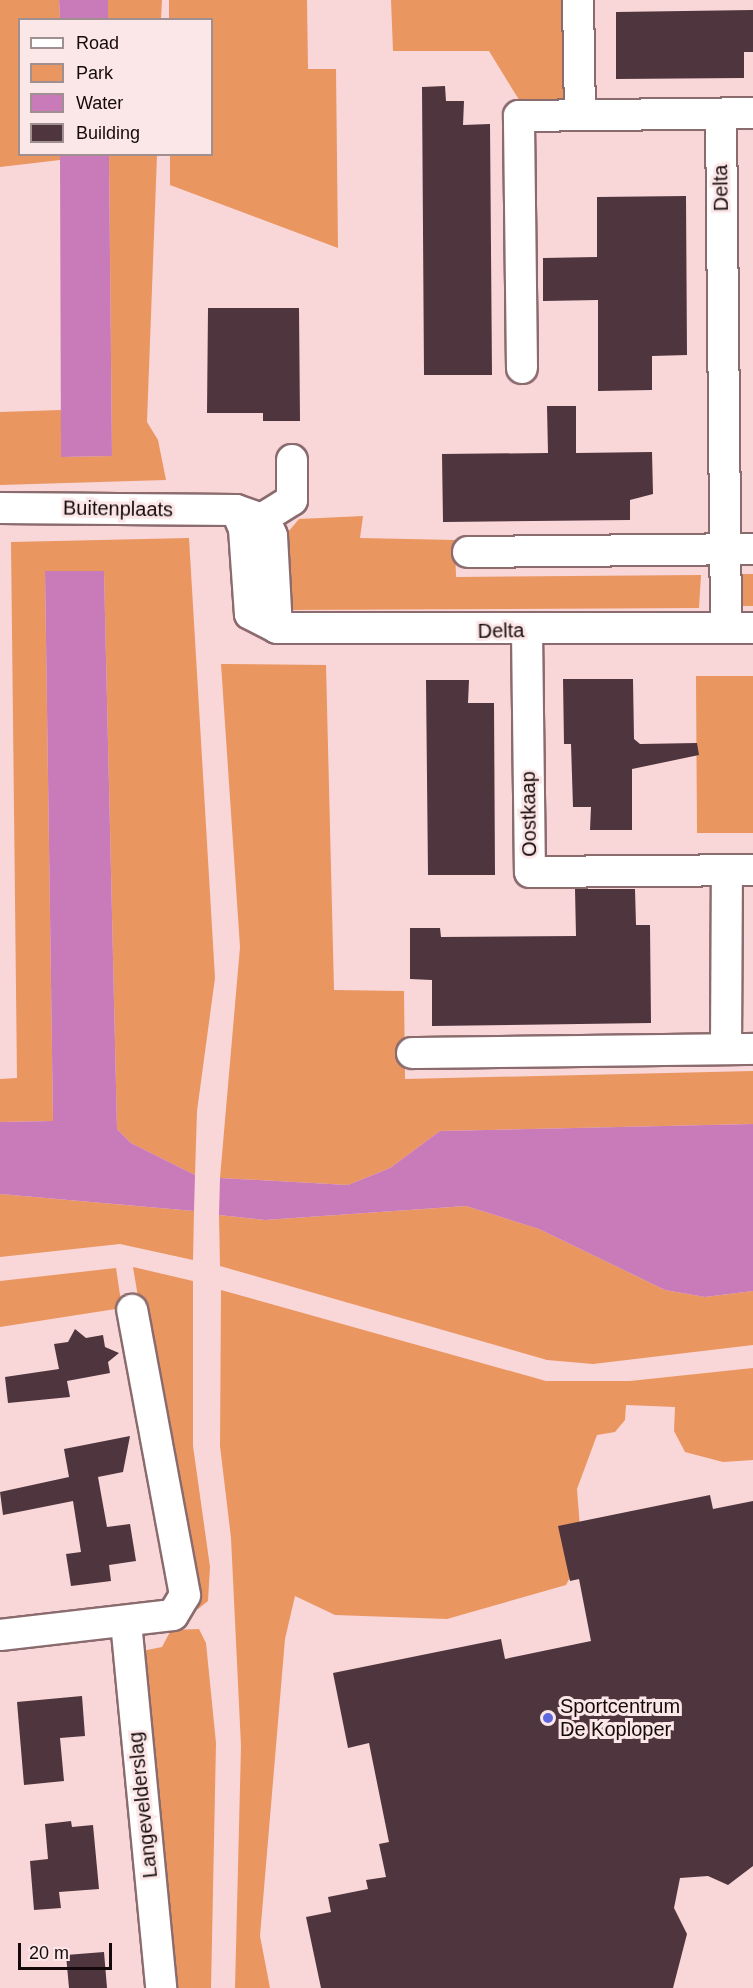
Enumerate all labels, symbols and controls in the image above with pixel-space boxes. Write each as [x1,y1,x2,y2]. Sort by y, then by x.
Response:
legend [18,18,213,156]
text: Road [76,33,119,53]
text: Park [76,63,113,83]
text: Water [76,93,123,113]
text: Building [76,123,140,143]
street label: Delta [709,164,733,212]
street label: Buitenplaats [63,496,173,522]
street label: Delta [477,619,525,643]
street label: Oostkaap [516,771,542,857]
place label: Sportcentrum De Koploper [560,1694,680,1741]
marker: Sportcentrum De Koploper [541,1711,555,1725]
street label: Langevelderslag [123,1731,163,1879]
scale bar [21,1931,116,1969]
text: 20 m [29,1943,69,1963]

